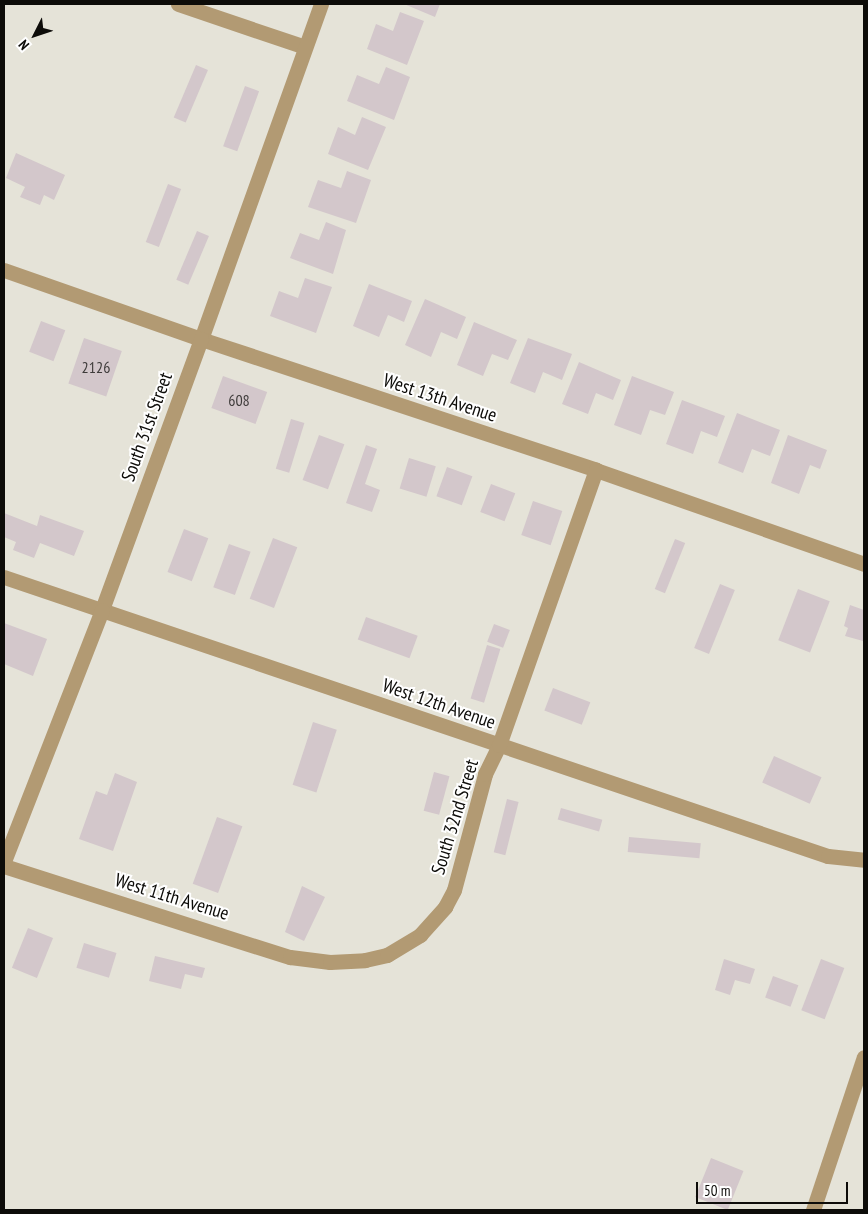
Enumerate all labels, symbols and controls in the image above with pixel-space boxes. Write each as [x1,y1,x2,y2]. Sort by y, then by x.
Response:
north arrow [10,10,60,60]
text: N [14,36,33,54]
house number: 2126 [82,357,110,377]
street label: South 31st Street [117,369,177,485]
street label: West 13th Avenue [380,369,500,427]
house number: 608 [228,390,250,410]
street label: West 12th Avenue [379,674,499,734]
street label: South 32nd Street [427,757,483,877]
street label: West 11th Avenue [112,869,232,925]
scale bar [698,1172,850,1204]
text: 50 m [704,1181,730,1200]

